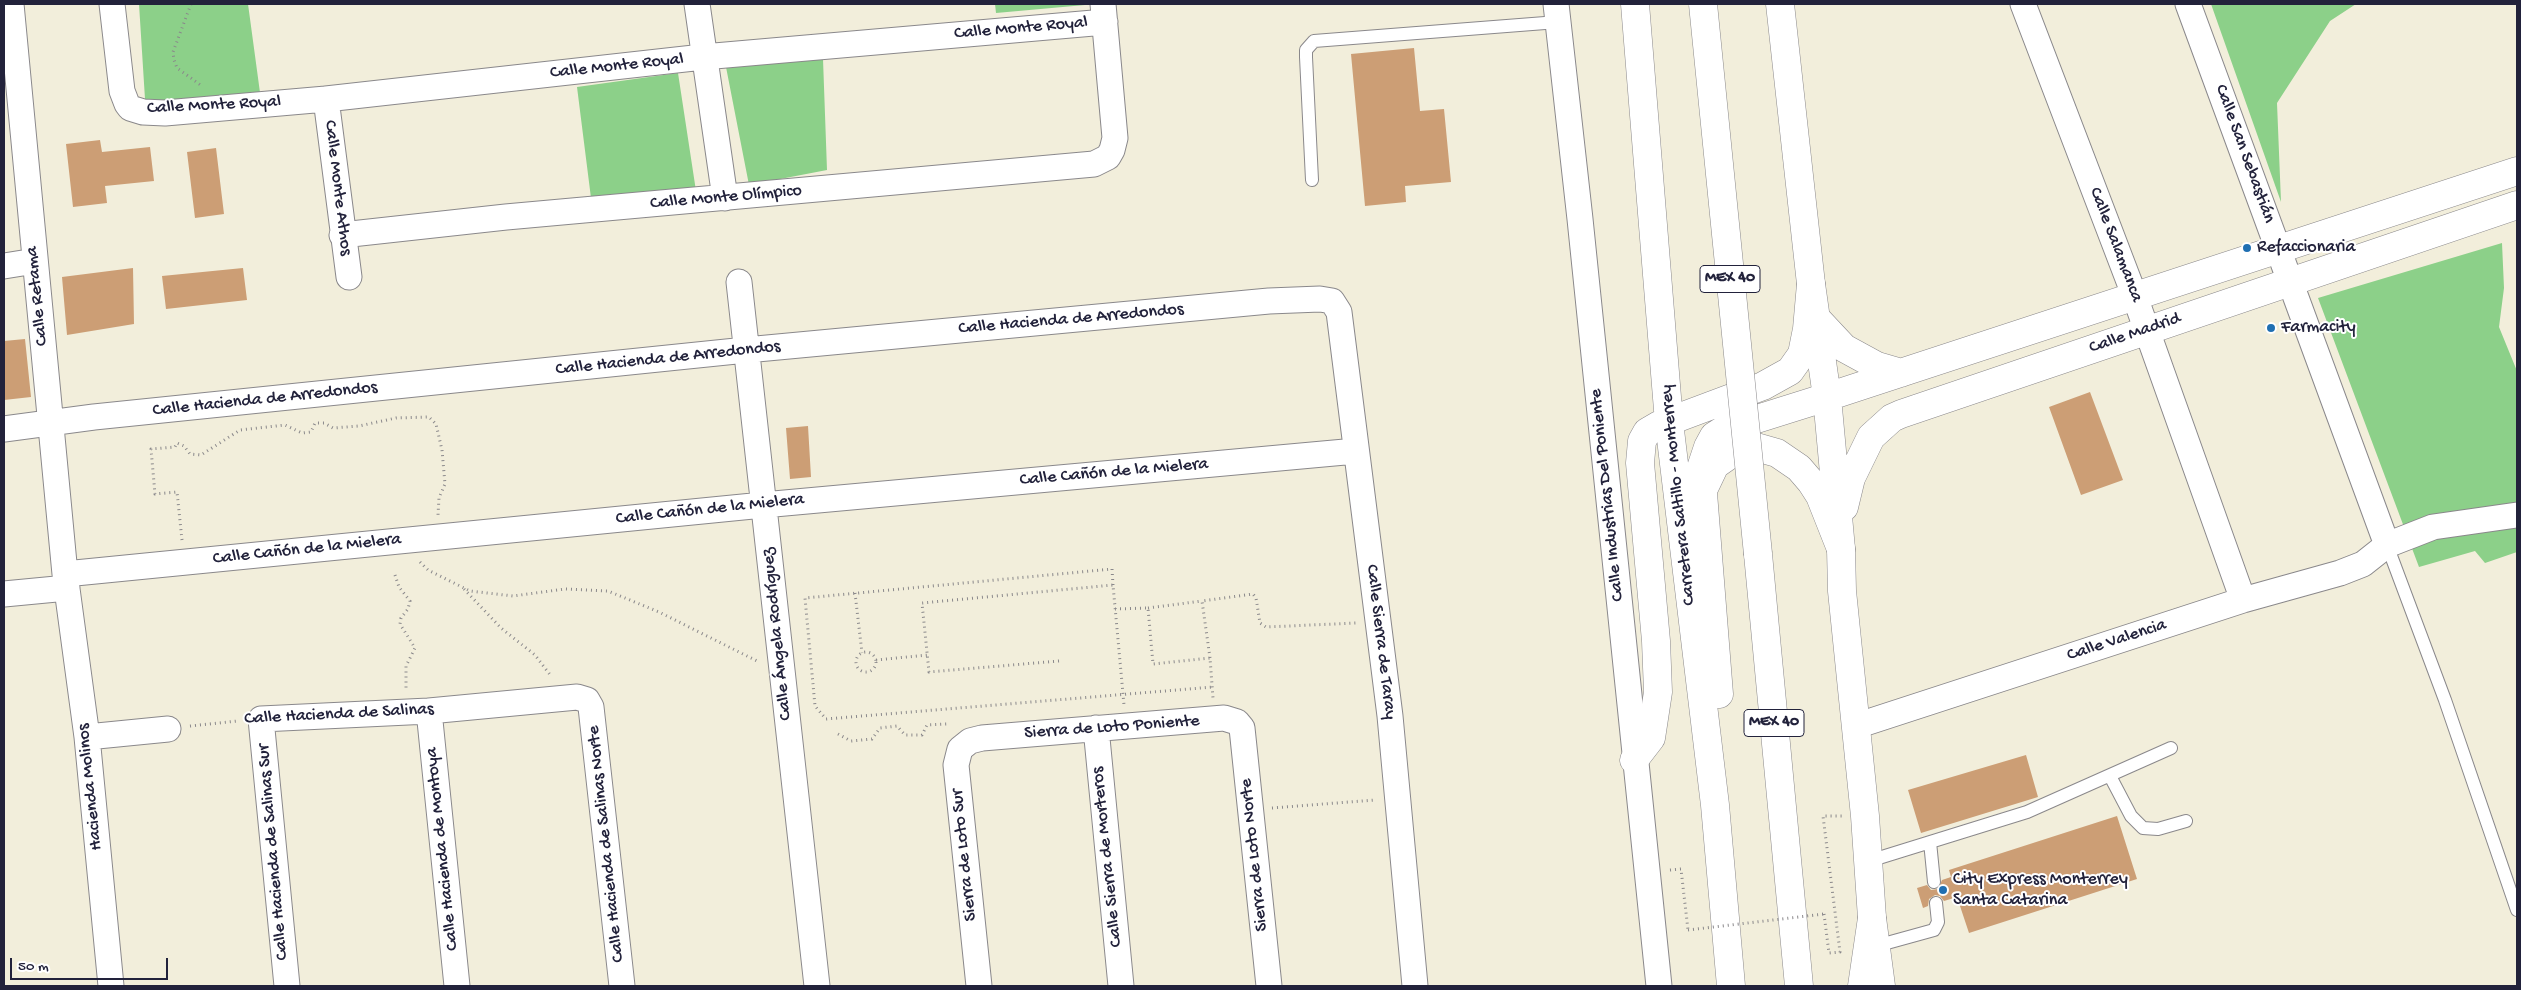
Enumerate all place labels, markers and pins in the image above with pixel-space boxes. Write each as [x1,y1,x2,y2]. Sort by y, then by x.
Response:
place label: Refaccionaria [2257,237,2356,259]
marker: Refaccionaria [2241,242,2253,254]
place label: Farmacity [2281,317,2356,339]
marker: Farmacity [2265,322,2277,334]
place label: City Express Monterrey Santa Catarina [1953,869,2128,912]
marker: City Express Monterrey Santa Catarina [1937,884,1949,896]

